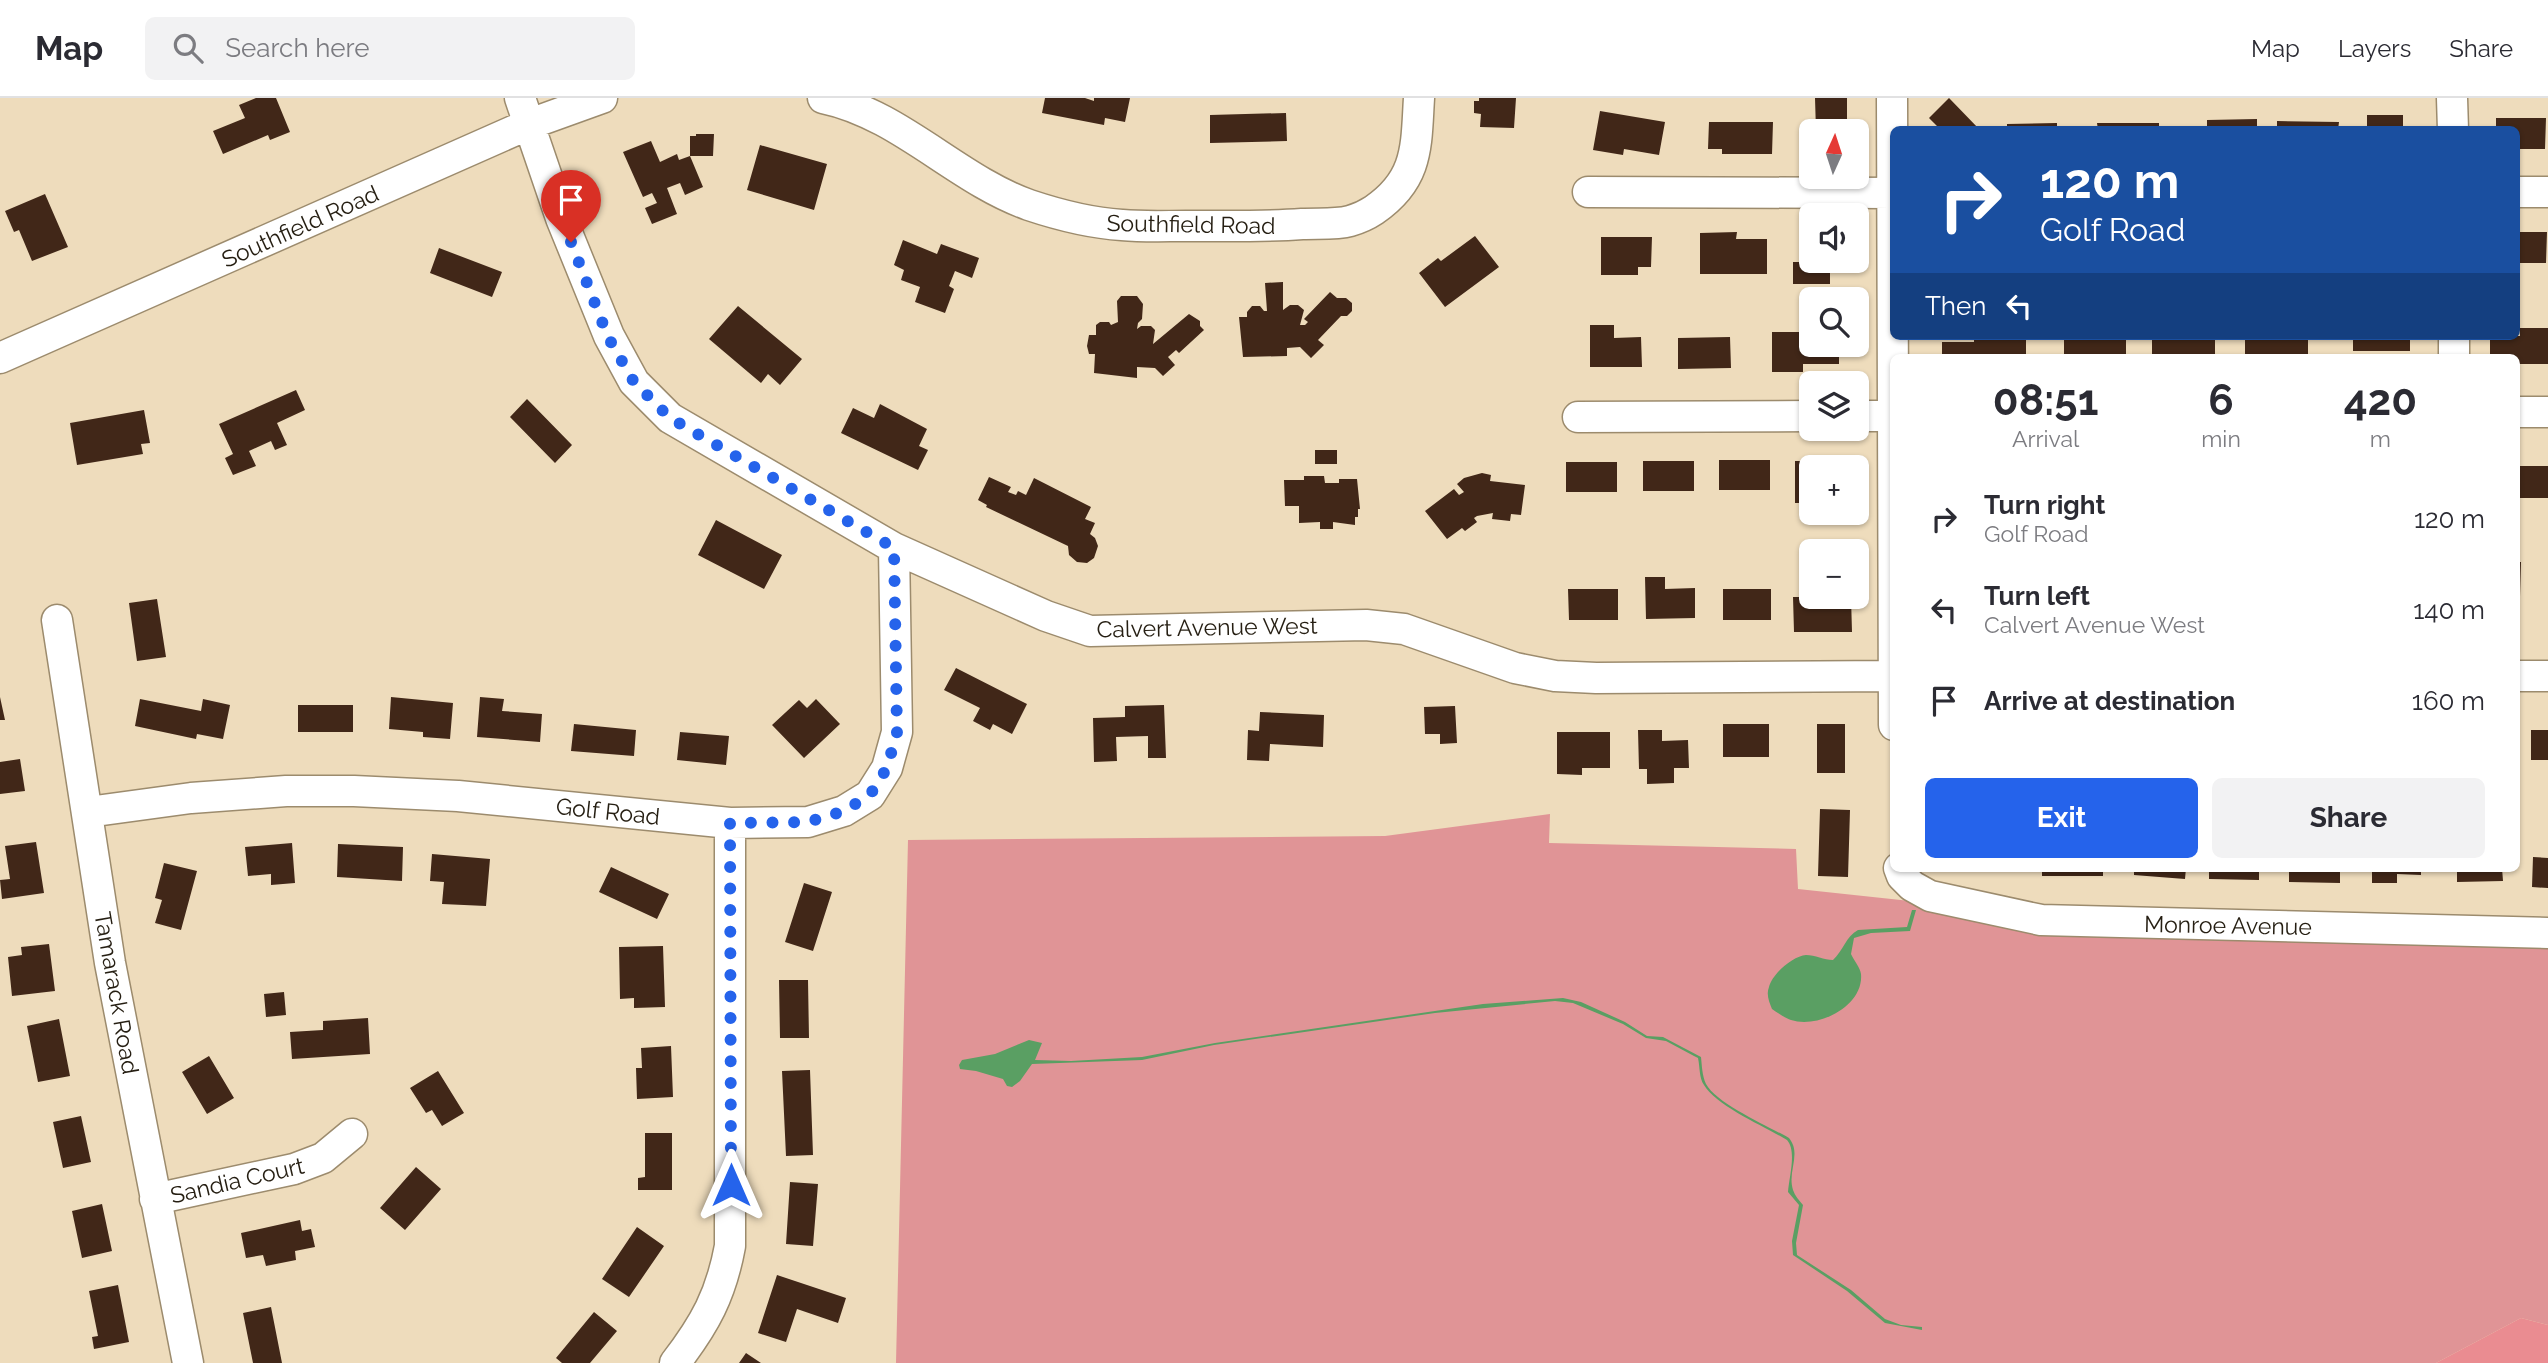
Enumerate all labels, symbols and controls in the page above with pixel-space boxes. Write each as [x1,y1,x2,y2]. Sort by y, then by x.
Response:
search box [145,17,635,80]
text: Map [35,29,103,68]
icon: search [169,29,207,67]
text: Search here [225,33,370,63]
text: Map [2251,34,2300,63]
text: Layers [2338,34,2411,63]
text: Share [2449,34,2513,63]
north arrow [1799,119,1869,189]
map controls [1799,119,1869,609]
text: 120 m [2040,152,2179,209]
icon: right [1925,154,2016,245]
pin [541,170,601,242]
street label: Southfield Road [217,179,383,273]
icon: arrive [552,181,590,219]
button: sound [1799,203,1869,273]
street label: Southfield Road [1106,209,1276,239]
text: Golf Road [2040,211,2185,248]
button: search [1799,287,1869,357]
icon: left [2000,287,2038,325]
text: Then [1925,291,1986,321]
button: layers [1799,371,1869,441]
text: 08:51 [1993,376,2098,425]
text: 6 [2208,376,2234,425]
text: 420 [2344,376,2417,425]
text: Arrival [2012,425,2079,452]
text: min [2201,425,2241,452]
text: m [2370,425,2391,452]
button: + [1799,455,1869,525]
text: Turn right [1984,490,2105,520]
icon: right [1925,500,1963,538]
text: 120 m [2414,504,2485,534]
text: Golf Road [1984,520,2089,547]
button: − [1799,539,1869,609]
text: Turn left [1984,581,2090,611]
icon: left [1925,591,1963,629]
text: 140 m [2413,595,2485,625]
text: Calvert Avenue West [1984,611,2205,638]
street label: Calvert Avenue West [1096,612,1318,642]
icon: arrive [1925,682,1963,720]
text: Arrive at destination [1984,686,2235,716]
text: 160 m [2412,686,2485,716]
button: Exit [1925,778,2198,858]
button: Share [2212,778,2485,858]
street label: Golf Road [555,792,661,830]
street label: Tamarack Road [89,910,145,1076]
street label: Monroe Avenue [2144,910,2312,940]
position arrow [694,1148,768,1222]
street label: Sandia Court [167,1151,307,1209]

